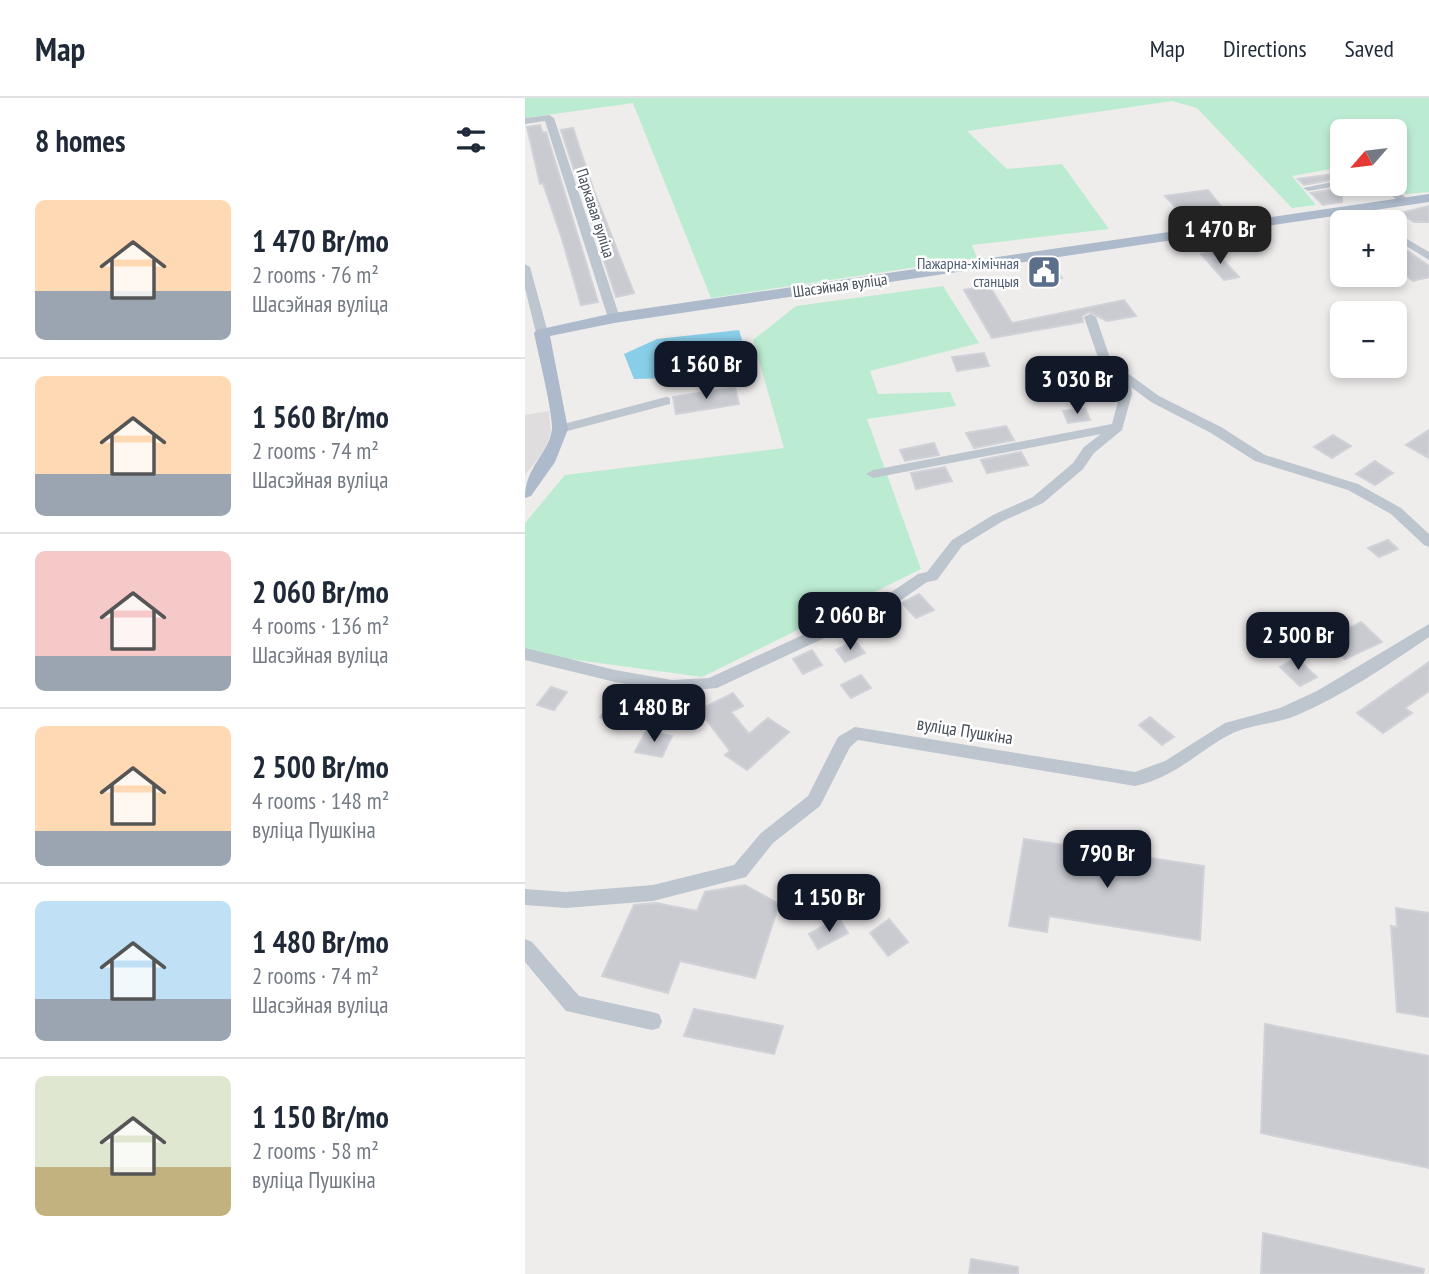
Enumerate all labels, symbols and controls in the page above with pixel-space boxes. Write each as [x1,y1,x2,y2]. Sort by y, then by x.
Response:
text: Map [35,27,85,70]
text: Map [1150,33,1185,64]
text: Directions [1223,33,1307,64]
text: Saved [1345,33,1394,64]
north arrow [1330,119,1407,196]
map controls [1330,119,1407,378]
text: 8 homes [35,121,126,160]
icon: filters [452,121,490,159]
street label: Паркавая вуліца [572,166,620,260]
pin: 1 470 Br [1148,206,1292,266]
button: + [1330,210,1407,287]
text: 1 470 Br [1184,214,1256,243]
text: 1 470 Br/mo [252,221,389,260]
icon: home [91,228,175,312]
place label: Пажарна-хімічная станцыя [917,253,1019,291]
public building icon: Пажарна-хімічная станцыя [1025,253,1063,291]
text: 2 rooms · 76 m² [252,260,379,289]
street label: Шасэйная вуліца [792,268,888,302]
text: Шасэйная вуліца [252,289,388,318]
button: − [1330,301,1407,378]
pin: 1 560 Br [634,342,778,401]
text: 1 560 Br [670,349,742,378]
pin: 3 030 Br [1005,356,1149,416]
text: 3 030 Br [1041,364,1113,393]
text: 1 560 Br/mo [252,397,389,436]
icon: home [91,404,175,488]
text: 2 rooms · 74 m² [252,436,379,465]
text: Шасэйная вуліца [252,465,388,494]
text: 2 060 Br/mo [252,572,389,611]
icon: home [91,579,175,663]
pin: 2 060 Br [778,592,922,652]
text: 2 060 Br [814,600,886,629]
text: 4 rooms · 136 m² [252,611,389,640]
pin: 2 500 Br [1226,612,1370,672]
text: 2 500 Br [1262,620,1334,649]
text: Шасэйная вуліца [252,640,388,669]
pin: 1 480 Br [582,684,726,744]
text: 1 480 Br [618,692,690,721]
street label: вуліца Пушкіна [915,712,1015,749]
text: 2 500 Br/mo [252,747,389,786]
icon: home [91,754,175,838]
text: 4 rooms · 148 m² [252,786,389,815]
text: вуліца Пушкіна [252,815,376,844]
pin: 790 Br [1050,830,1164,890]
text: 790 Br [1079,838,1135,867]
pin: 1 150 Br [757,874,901,934]
text: 1 150 Br [793,882,865,911]
text: 1 480 Br/mo [252,922,389,961]
icon: home [91,929,175,1013]
text: 2 rooms · 74 m² [252,961,379,990]
text: Шасэйная вуліца [252,990,388,1019]
text: 1 150 Br/mo [252,1097,389,1136]
icon: home [91,1104,175,1188]
text: 2 rooms · 58 m² [252,1136,379,1165]
text: вуліца Пушкіна [252,1165,376,1194]

